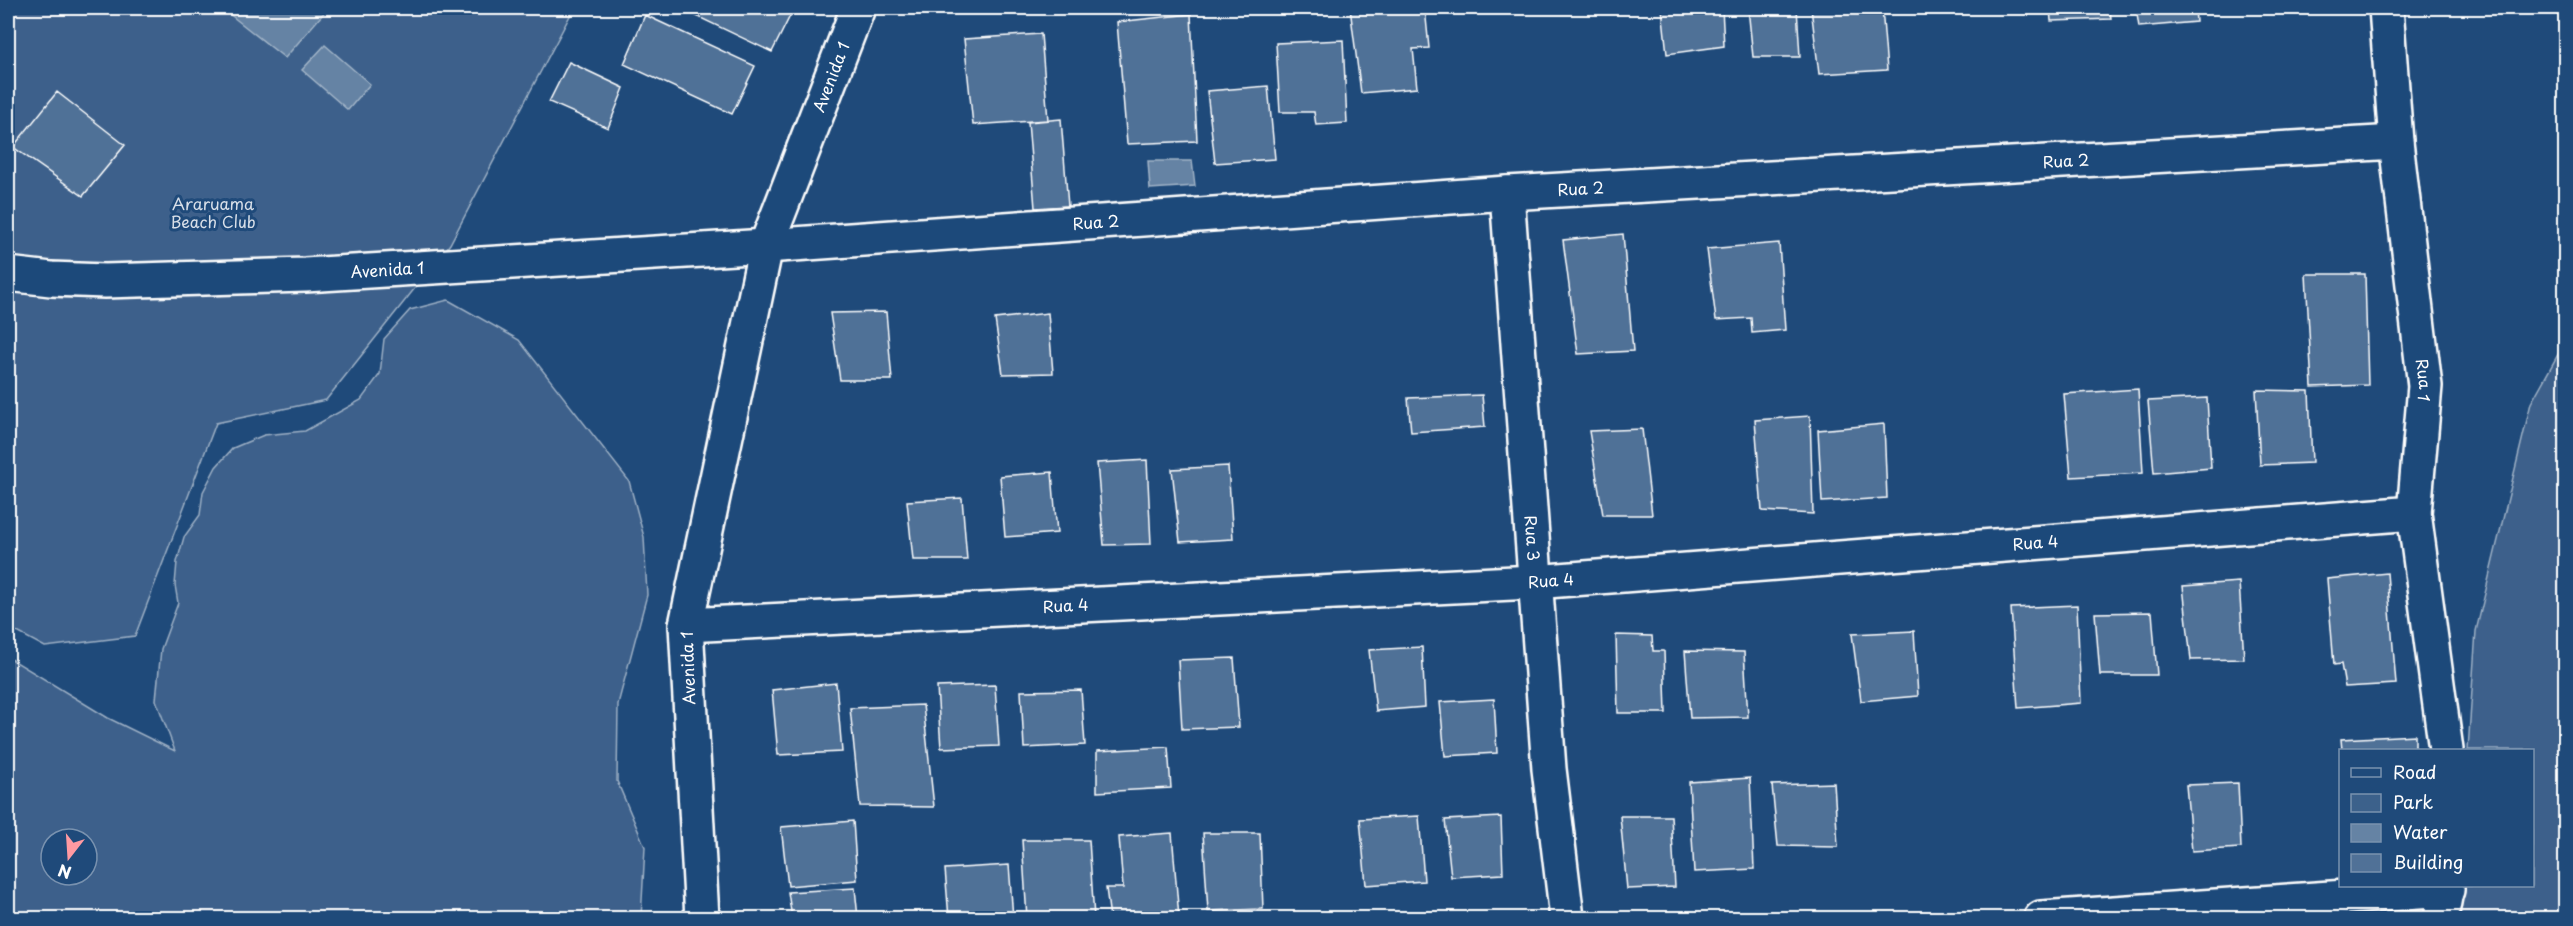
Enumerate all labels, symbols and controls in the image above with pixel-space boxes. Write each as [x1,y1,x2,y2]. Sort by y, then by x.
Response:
street label: Avenida 1 [806,38,855,115]
street label: Rua 2 [2042,147,2090,173]
street label: Rua 2 [1557,174,1605,201]
park label: Araruama Beach Club [170,191,256,233]
street label: Rua 2 [1072,208,1120,235]
street label: Avenida 1 [350,255,425,283]
street label: Rua 1 [2411,357,2438,402]
street label: Rua 3 [1520,514,1547,562]
street label: Rua 4 [2012,528,2059,555]
street label: Rua 4 [1527,566,1575,593]
street label: Rua 4 [1042,592,1089,618]
street label: Avenida 1 [674,631,700,705]
legend [2339,749,2534,887]
text: Road [2393,758,2437,785]
text: Park [2393,788,2433,815]
text: Water [2393,818,2448,845]
north arrow [39,827,99,887]
text: Building [2393,848,2463,875]
text: N [55,859,74,886]

